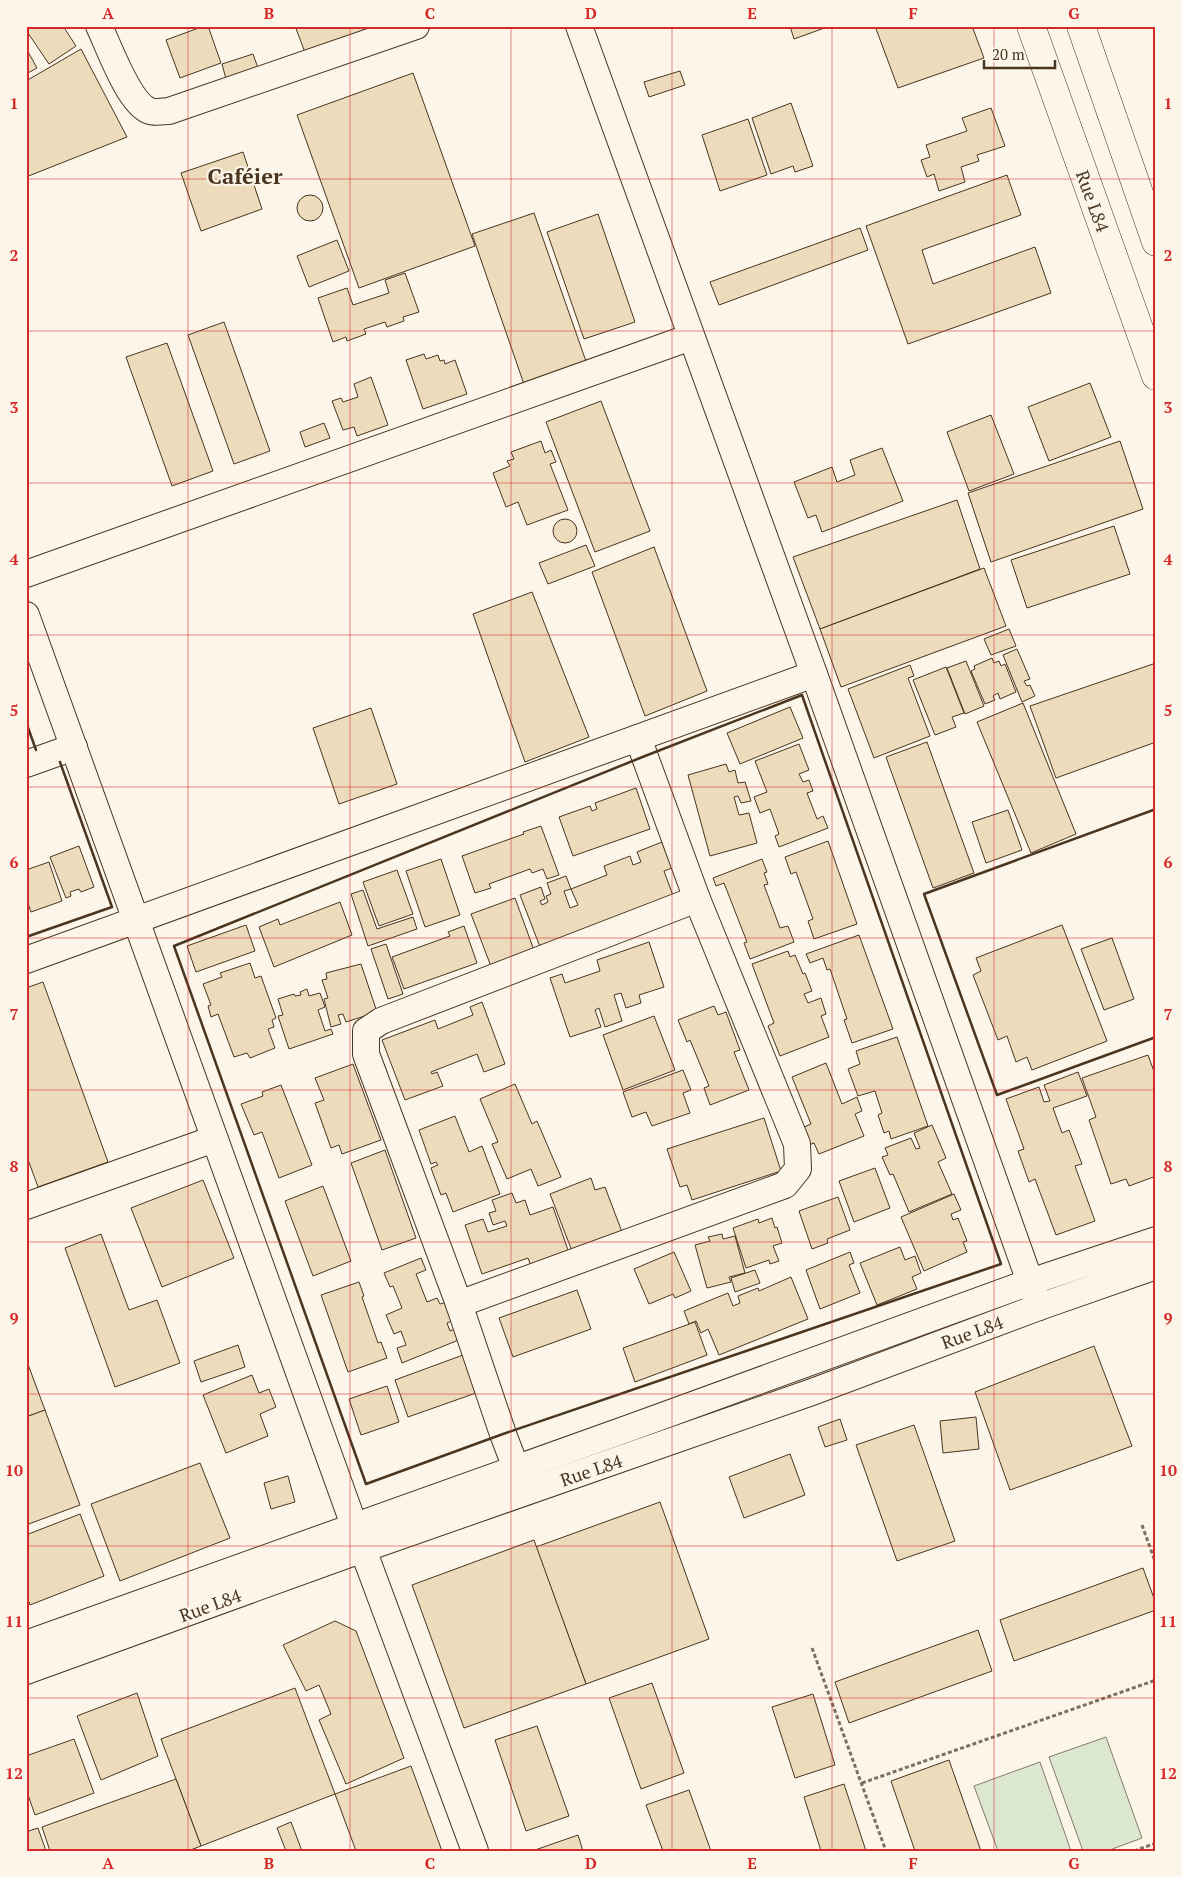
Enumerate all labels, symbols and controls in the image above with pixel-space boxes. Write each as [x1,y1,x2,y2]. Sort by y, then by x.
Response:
text: A [102,2,114,24]
text: B [264,2,274,24]
text: C [425,2,435,24]
text: D [585,2,597,24]
text: E [747,2,757,24]
text: F [908,2,918,24]
text: G [1068,2,1080,24]
scale bar [984,38,1056,70]
text: 20 m [992,44,1025,64]
text: 1 [9,92,19,114]
text: 1 [1163,92,1173,114]
district label: Caféier [208,161,283,190]
street label: Rue L84 [1071,167,1115,236]
text: 2 [9,244,19,266]
text: 2 [1163,244,1173,266]
text: 3 [9,396,19,418]
text: 3 [1163,396,1173,418]
text: 4 [9,548,19,570]
text: 4 [1163,548,1173,570]
text: 5 [9,699,19,721]
text: 5 [1163,699,1173,721]
text: 6 [9,851,19,873]
text: 6 [1163,851,1173,873]
text: 7 [9,1003,19,1025]
text: 7 [1163,1003,1173,1025]
text: 8 [9,1155,19,1177]
text: 8 [1163,1155,1173,1177]
text: 9 [9,1307,19,1329]
text: 9 [1163,1307,1173,1329]
street label: Rue L84 [938,1310,1007,1354]
street label: Rue L84 [557,1448,626,1492]
text: 10 [5,1459,23,1481]
text: 10 [1159,1459,1177,1481]
street label: Rue L84 [176,1583,245,1627]
text: 11 [5,1610,23,1632]
text: 11 [1159,1610,1177,1632]
text: 12 [5,1762,23,1784]
text: 12 [1159,1762,1177,1784]
text: A [102,1852,114,1874]
text: B [264,1852,274,1874]
text: C [425,1852,435,1874]
text: D [585,1852,597,1874]
text: E [747,1852,757,1874]
text: F [908,1852,918,1874]
text: G [1068,1852,1080,1874]

